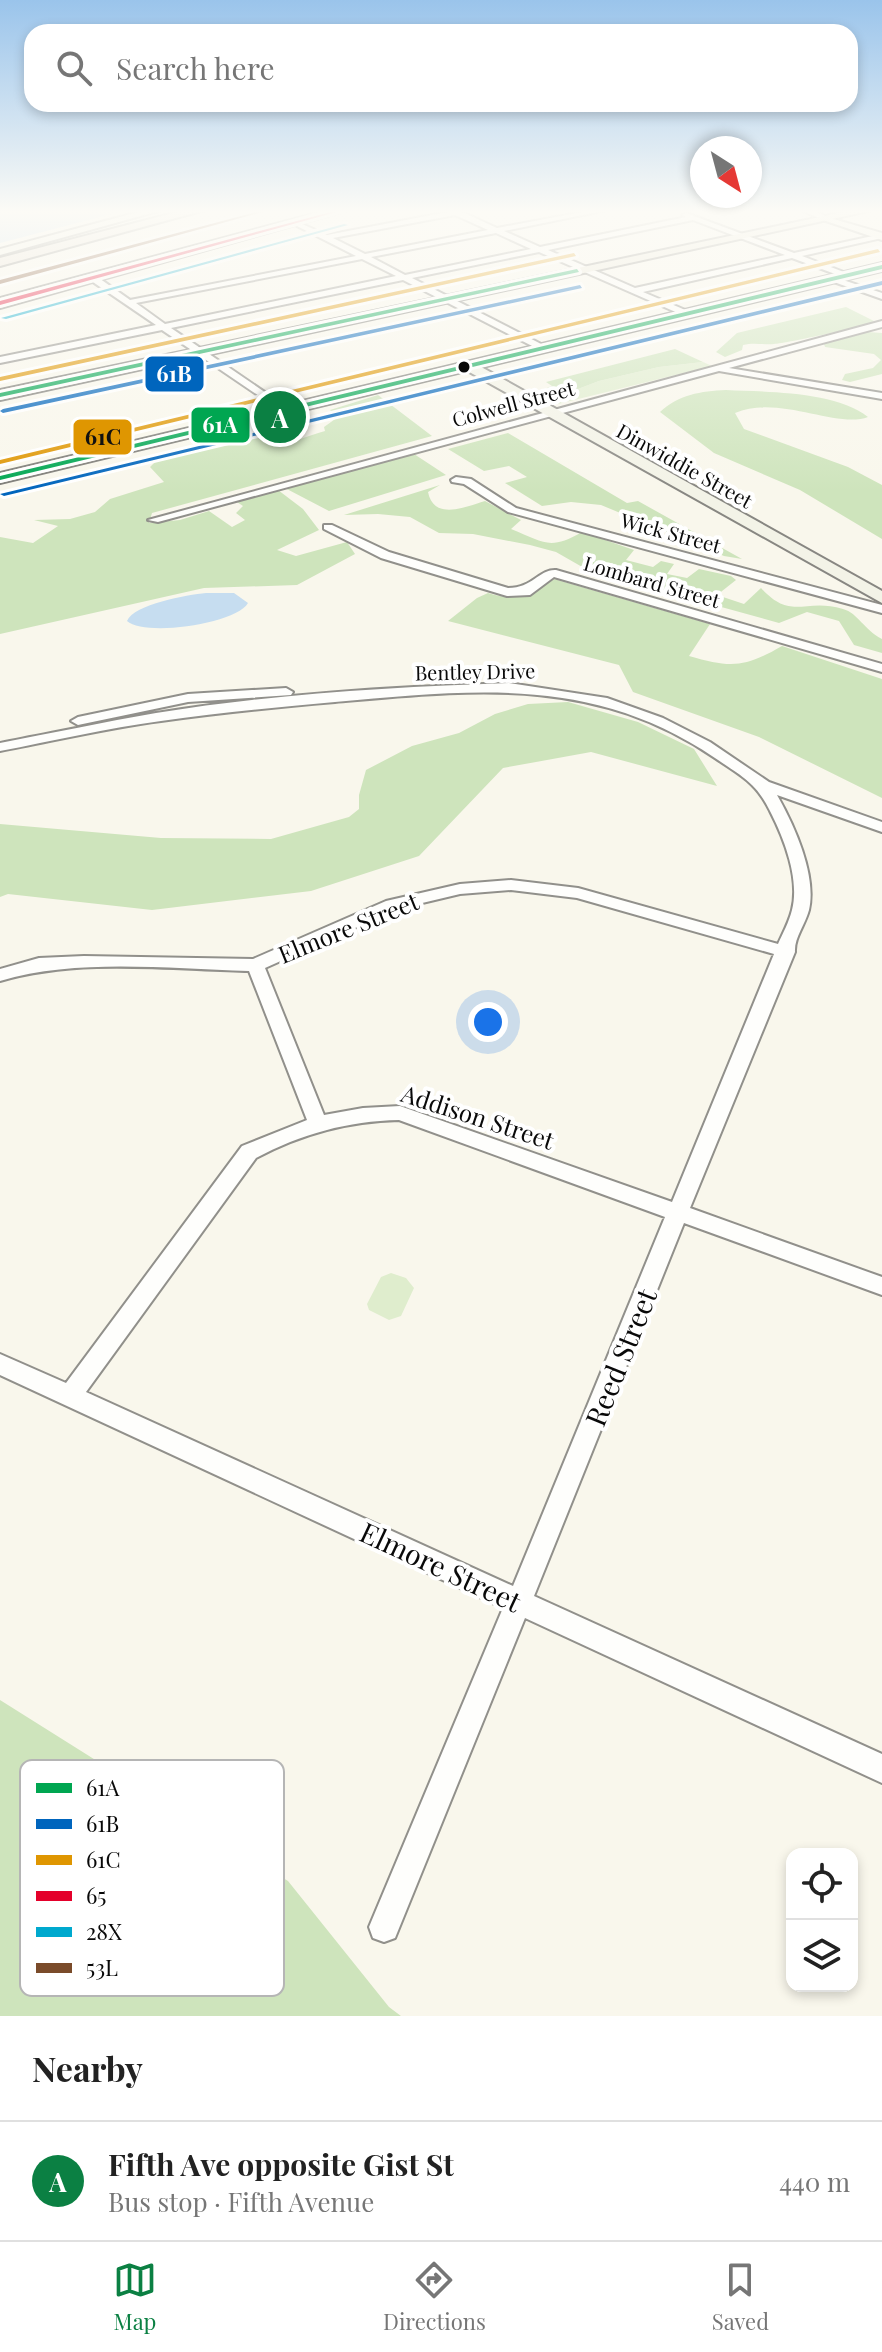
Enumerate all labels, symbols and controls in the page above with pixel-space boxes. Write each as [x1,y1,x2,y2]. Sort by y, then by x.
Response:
search box [24,24,858,112]
icon: search [52,46,96,90]
text: Search here [116,48,275,88]
north arrow [690,136,762,208]
line badge: 61B [144,355,205,393]
text: 61B [156,358,192,388]
unlabelled marker [456,359,472,375]
street label: Colwell Street [449,373,578,432]
pin: A [254,387,306,447]
line badge: 61A [190,406,251,444]
text: 61A [202,409,238,439]
street label: Dinwiddie Street [612,417,758,514]
line badge: 61C [72,418,133,456]
text: 61C [85,421,121,451]
street label: Wick Street [617,505,725,559]
street label: Lombard Street [581,549,724,614]
street label: Bentley Drive [415,656,535,686]
street label: Elmore Street [273,884,423,970]
your location [468,1002,508,1042]
street label: Addison Street [397,1076,559,1156]
street label: Reed Street [576,1282,665,1431]
street label: Elmore Street [355,1513,528,1620]
legend [20,1760,284,1996]
text: 61A [86,1772,120,1802]
text: 61B [86,1808,119,1838]
text: 61C [86,1844,121,1874]
map controls [786,1848,858,1992]
button: locate [786,1848,858,1920]
text: 65 [86,1880,107,1910]
text: 28X [86,1916,122,1946]
button: layers [786,1920,858,1992]
text: 53L [86,1952,118,1982]
text: Nearby [32,2045,143,2091]
text: Fifth Ave opposite Gist St [108,2144,454,2184]
text: A [49,2164,67,2199]
text: 440 m [779,2164,850,2199]
text: Bus stop · Fifth Avenue [108,2184,374,2219]
tab: Map [113,2258,157,2336]
tab: Directions [383,2258,486,2336]
tab: Saved [712,2258,769,2336]

